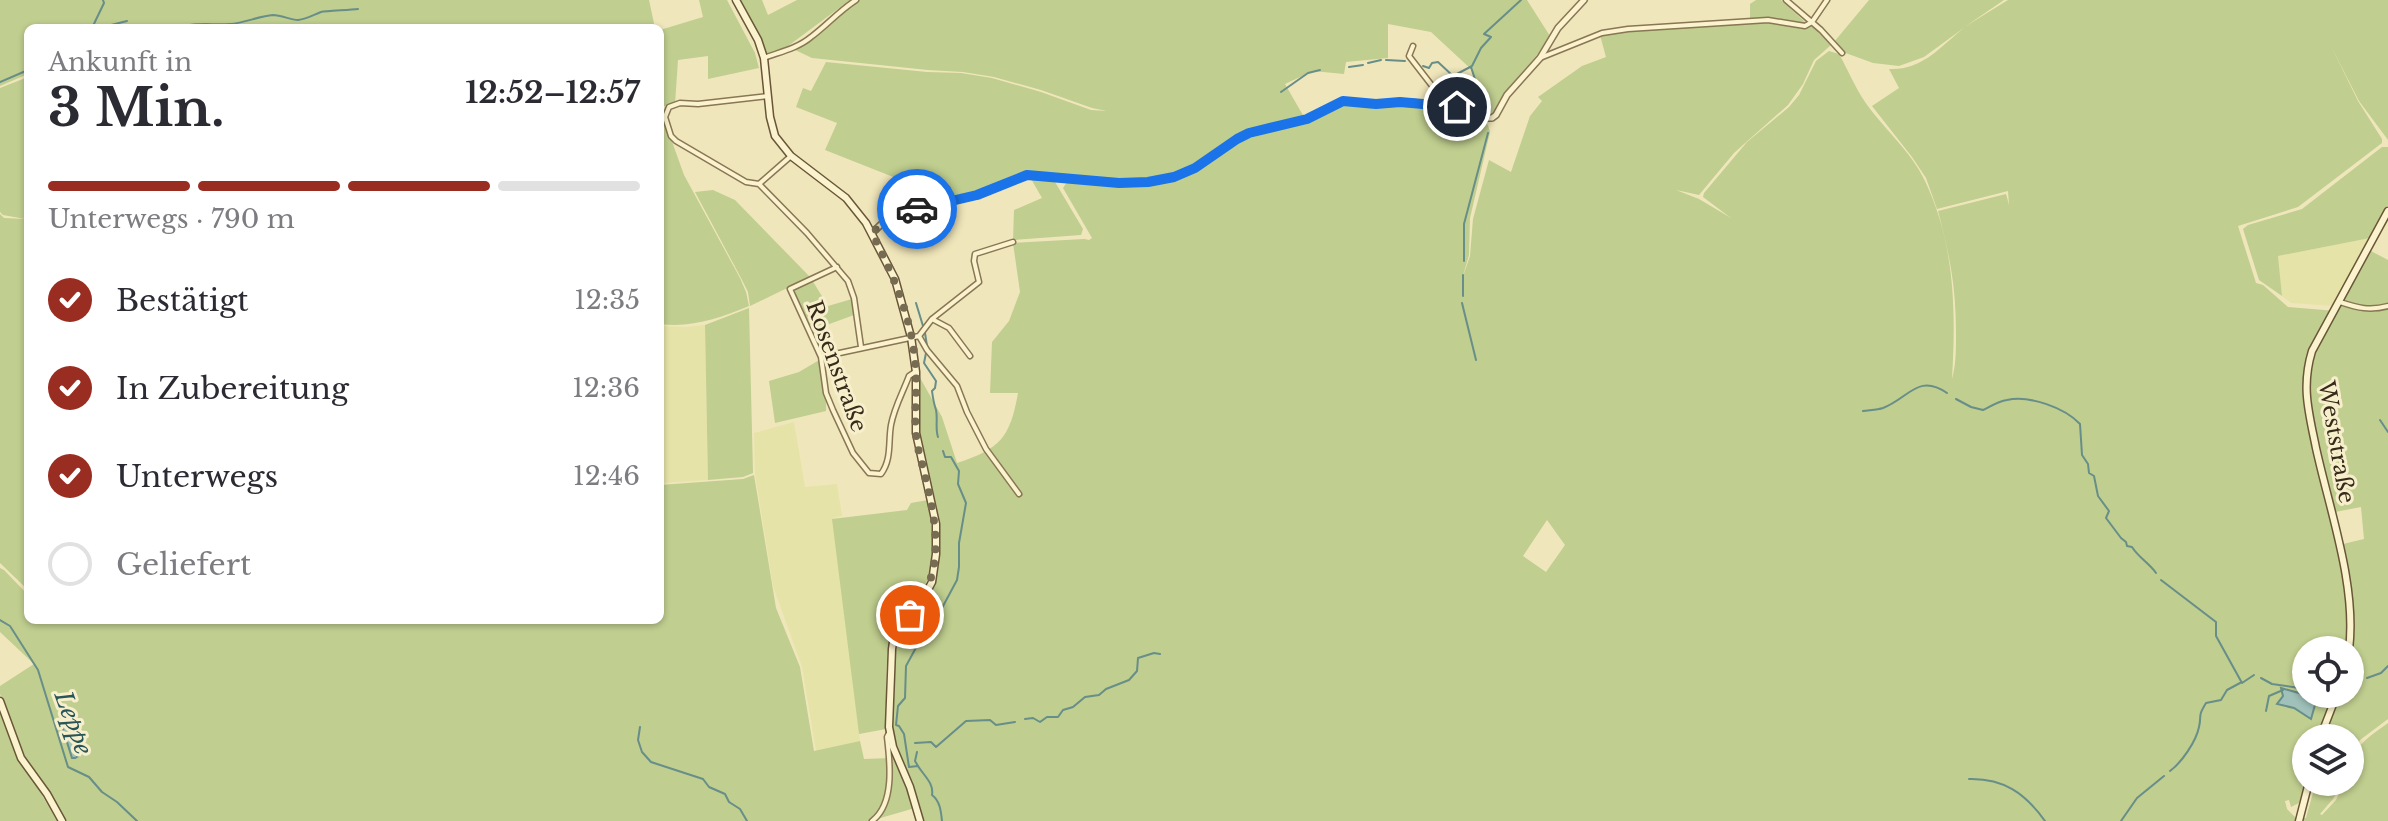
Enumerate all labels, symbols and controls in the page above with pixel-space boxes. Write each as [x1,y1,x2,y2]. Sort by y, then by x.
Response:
text: Ankunft in [48,46,192,78]
pin [1423,73,1491,141]
text: 12:52–12:57 [465,74,640,111]
text: 3 Min. [48,76,225,140]
icon: home [1435,85,1479,129]
courier [877,169,957,249]
icon: car [895,187,939,231]
text: Unterwegs · 790 m [48,203,295,235]
icon: check [48,278,92,322]
text: Bestätigt [116,282,249,319]
text: 12:35 [574,284,640,316]
street label: Rosenstraße [800,297,873,436]
icon: check [48,366,92,410]
text: In Zubereitung [116,370,349,407]
text: 12:36 [572,372,640,404]
street label: Weststraße [2312,378,2361,505]
icon: check [48,454,92,498]
text: Unterwegs [116,458,278,495]
text: 12:46 [573,460,640,492]
text: Geliefert [116,546,251,583]
pin [876,581,944,649]
icon: bag [888,593,932,637]
map controls [2292,636,2364,796]
button: locate [2292,636,2364,708]
water label: Leppe [48,686,98,759]
button: layers [2292,724,2364,796]

